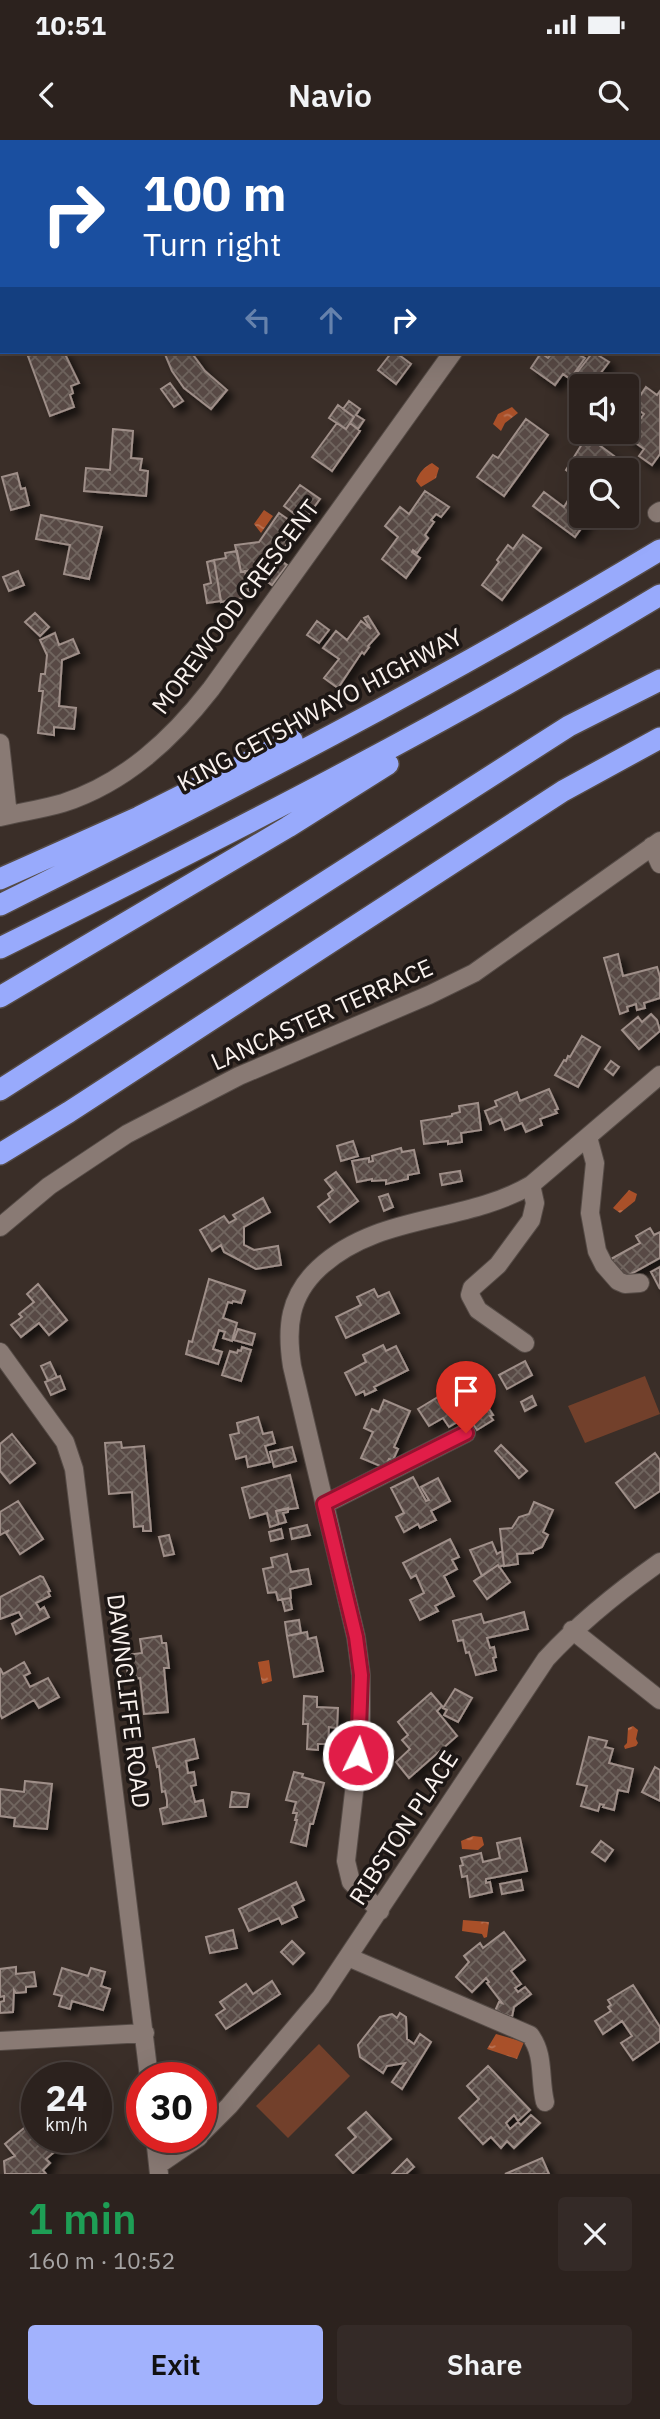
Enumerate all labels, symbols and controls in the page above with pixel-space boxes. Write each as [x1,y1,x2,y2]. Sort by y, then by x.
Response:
text: 10:51 [35,8,106,42]
text: Navio [288,74,372,116]
icon: back [28,76,66,114]
icon: search [594,76,632,114]
text: 100 m [143,161,287,224]
icon: right [28,168,119,259]
text: Turn right [143,223,281,265]
icon: left [239,301,277,339]
icon: ahead [312,301,350,339]
icon: right [385,301,423,339]
map controls [569,374,639,528]
button: sound [569,374,639,444]
button: search [569,458,639,528]
street label: MOREWOOD CRESCENT [144,492,327,720]
street label: KING CETSHWAYO HIGHWAY [171,620,468,798]
street label: LANCASTER TERRACE [206,951,438,1077]
pin [436,1361,496,1433]
icon: arrive [447,1372,485,1410]
street label: DAWNCLIFFE ROAD [100,1592,158,1810]
position arrow [321,1718,395,1792]
street label: RIBSTON PLACE [341,1744,465,1911]
speed limit sign: 30 [126,2062,217,2153]
text: 24 [45,2075,88,2121]
text: km/h [45,2113,88,2136]
text: 1 min [28,2191,137,2246]
button: close [558,2197,632,2271]
text: 160 m · 10:52 [28,2245,175,2275]
button: Exit [28,2325,323,2405]
button: Share [337,2325,632,2405]

